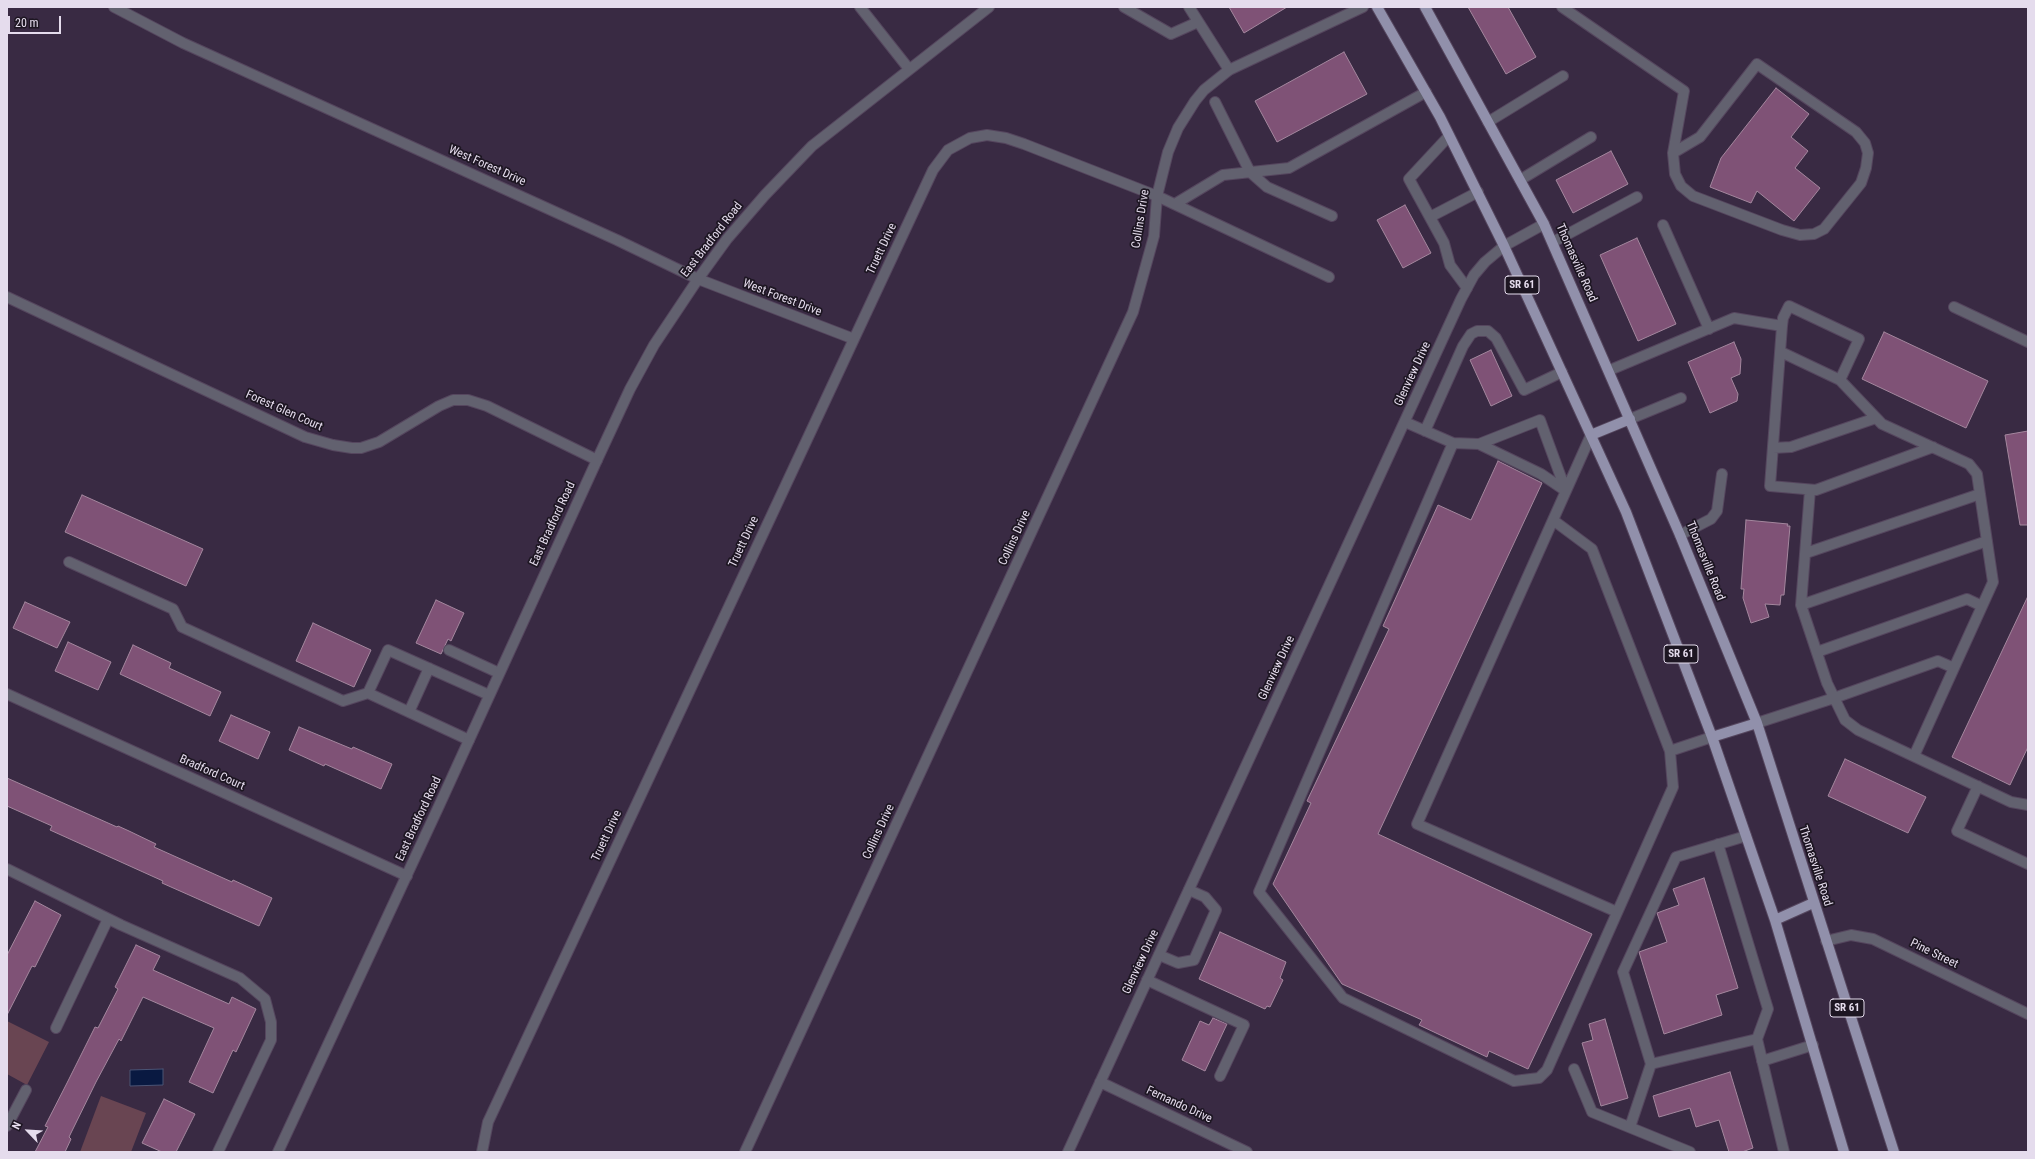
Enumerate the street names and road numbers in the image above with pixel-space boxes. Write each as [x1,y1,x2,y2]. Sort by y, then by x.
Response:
street label: West Forest Drive [446,143,528,189]
street label: Collins Drive [1129,189,1153,249]
street label: East Bradford Road [678,200,746,280]
street label: Truett Drive [864,221,900,277]
street label: Thomasville Road [1552,222,1600,304]
street label: West Forest Drive [741,276,823,320]
road number: SR 61 [1505,276,1539,294]
street label: Glenview Drive [1392,340,1434,408]
street label: Forest Glen Court [243,388,325,434]
street label: East Bradford Road [527,480,579,568]
street label: Collins Drive [996,508,1034,568]
street label: Truett Drive [726,514,762,570]
street label: Thomasville Road [1683,519,1727,603]
street label: Glenview Drive [1256,634,1298,702]
road number: SR 61 [1664,645,1698,663]
street label: Bradford Court [177,752,247,794]
street label: East Bradford Road [393,775,445,863]
street label: Collins Drive [860,802,898,862]
street label: Truett Drive [589,808,625,864]
street label: Thomasville Road [1795,824,1835,908]
street label: Glenview Drive [1120,928,1162,996]
street label: Pine Street [1908,936,1960,972]
road number: SR 61 [1830,999,1864,1017]
street label: Fernando Drive [1144,1083,1214,1127]

